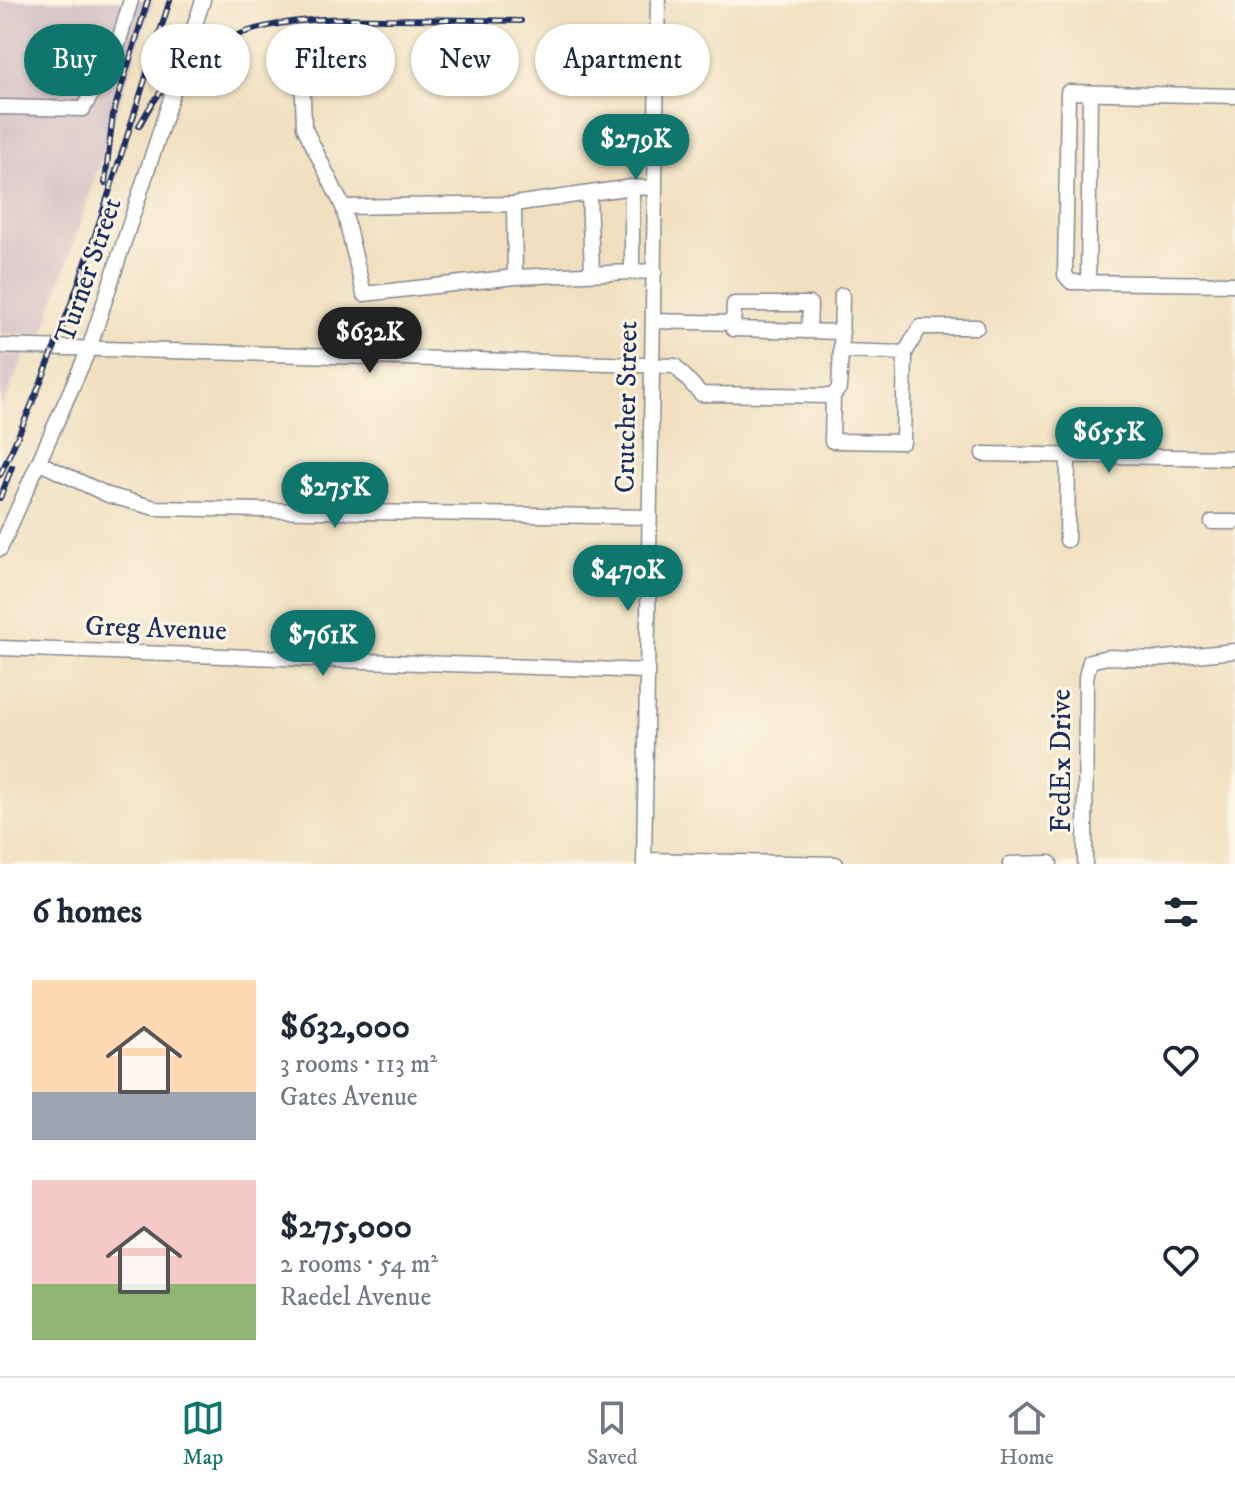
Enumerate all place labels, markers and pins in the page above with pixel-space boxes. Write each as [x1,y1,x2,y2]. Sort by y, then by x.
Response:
pin: $279K [580,114,692,182]
pin: $632K [314,307,426,375]
pin: $655K [1053,407,1165,475]
pin: $275K [279,462,391,530]
pin: $470K [572,545,684,613]
pin: $761K [267,610,379,678]

